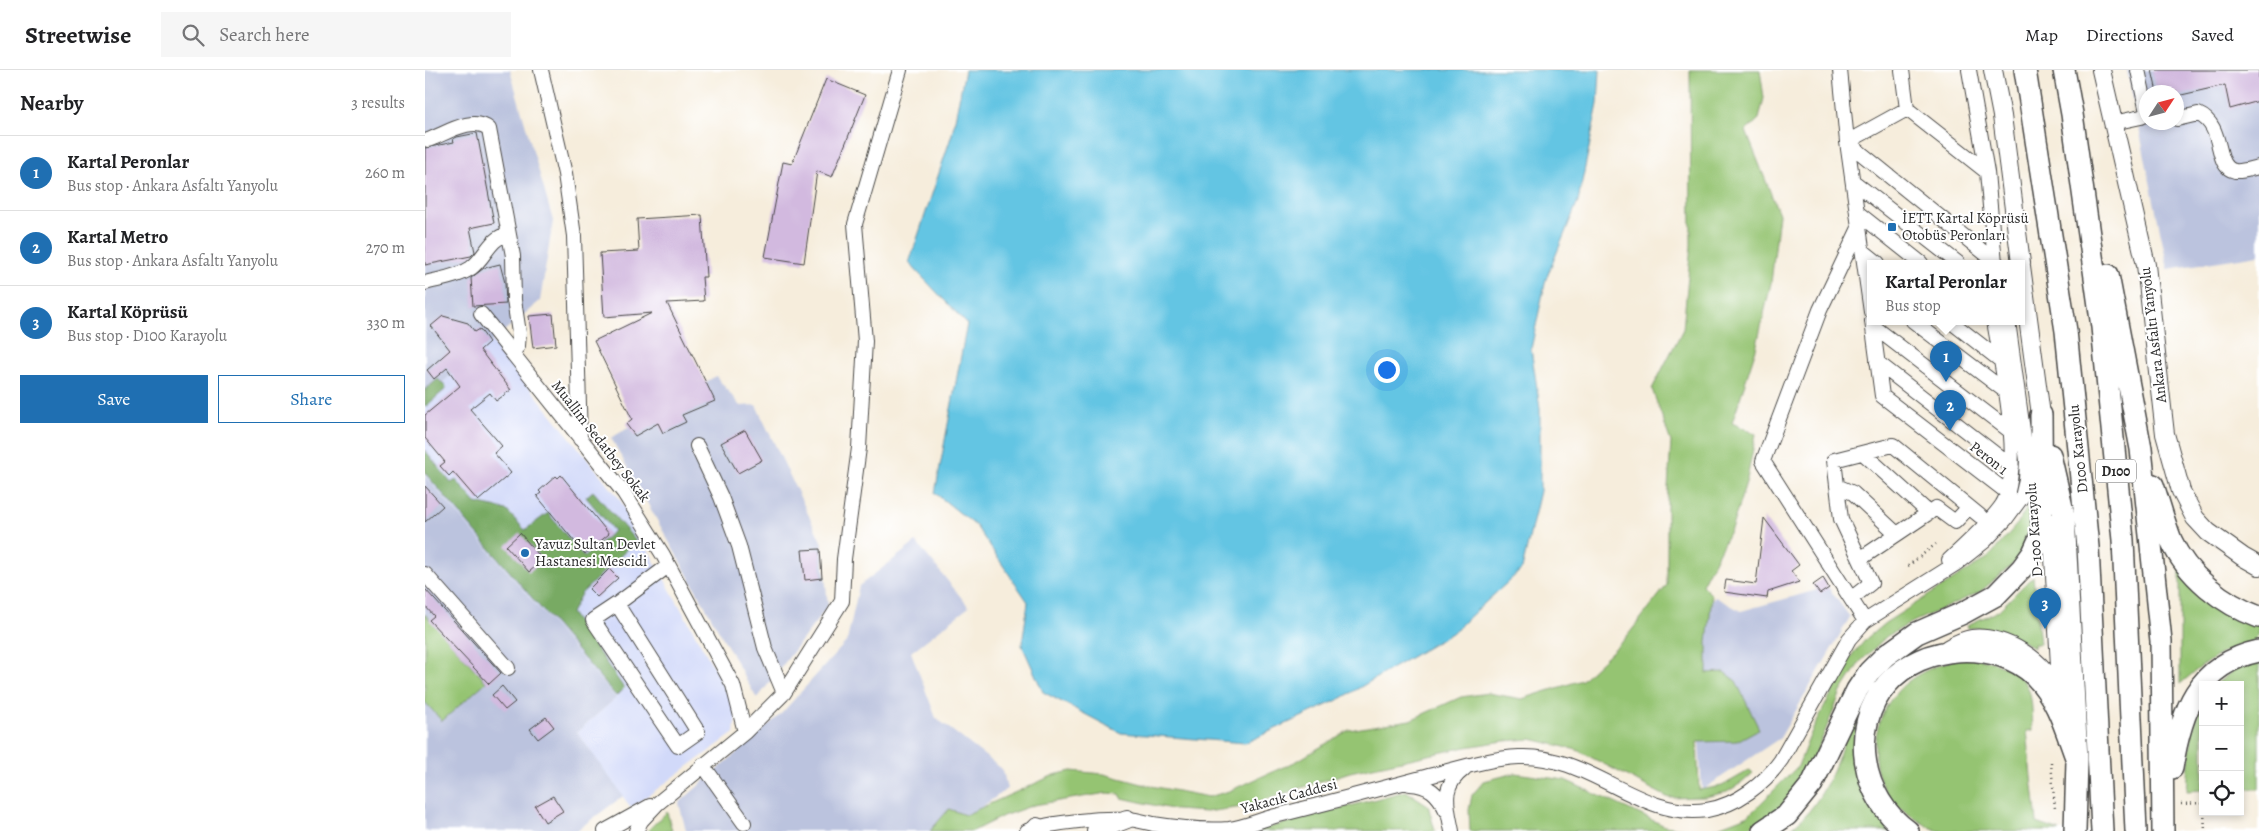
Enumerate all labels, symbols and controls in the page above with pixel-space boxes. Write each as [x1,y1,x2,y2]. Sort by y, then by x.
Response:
search box [161,12,511,57]
text: Streetwise [25,19,131,51]
icon: search [179,21,207,49]
text: Search here [219,22,310,48]
text: Map [2025,23,2058,47]
text: Directions [2086,23,2163,47]
text: Saved [2191,23,2234,47]
north arrow [2139,85,2184,130]
text: Nearby [20,89,83,117]
text: 3 results [351,92,405,114]
text: Kartal Peronlar [67,149,189,175]
text: 1 [33,162,39,184]
text: 260 m [365,162,405,184]
text: Bus stop · Ankara Asfaltı Yanyolu [67,175,278,197]
place label: İETT Kartal Köprüsü Otobüs Peronları [1902,208,2030,245]
marker: İETT Kartal Köprüsü Otobüs Peronları [1886,221,1898,233]
text: Kartal Metro [67,224,168,250]
text: 2 [32,237,40,259]
text: 270 m [366,237,405,259]
text: Bus stop · Ankara Asfaltı Yanyolu [67,250,278,272]
popup [1867,260,2025,325]
street label: Ankara Asfaltı Yanyolu [2135,265,2171,405]
text: Kartal Peronlar [1885,269,2007,295]
text: Bus stop [1885,295,1941,317]
text: Kartal Köprüsü [67,299,188,325]
text: 3 [33,312,39,334]
text: 330 m [367,312,405,334]
text: Bus stop · D100 Karayolu [67,325,227,347]
pin: 1 [1930,341,1962,382]
your location [1374,357,1400,383]
button: Save [20,375,208,423]
button: Share [218,375,405,423]
street label: Muallim Sedatbey Sokak [547,376,655,507]
pin: 2 [1934,390,1966,431]
street label: D100 Karayolu [2063,403,2093,494]
street label: Peron 1 [1966,437,2012,479]
road number: D100 [2096,460,2136,482]
street label: D-100 Karayolu [2021,481,2047,578]
place label: Yavuz Sultan Devlet Hastanesi Mescidi [534,534,656,571]
marker: Yavuz Sultan Devlet Hastanesi Mescidi [519,547,531,559]
pin: 3 [2029,588,2061,629]
map controls [2199,681,2244,816]
button: + [2199,681,2244,726]
button: − [2199,726,2244,771]
button: locate [2199,771,2244,816]
street label: Yakacık Caddesi [1238,774,1339,819]

